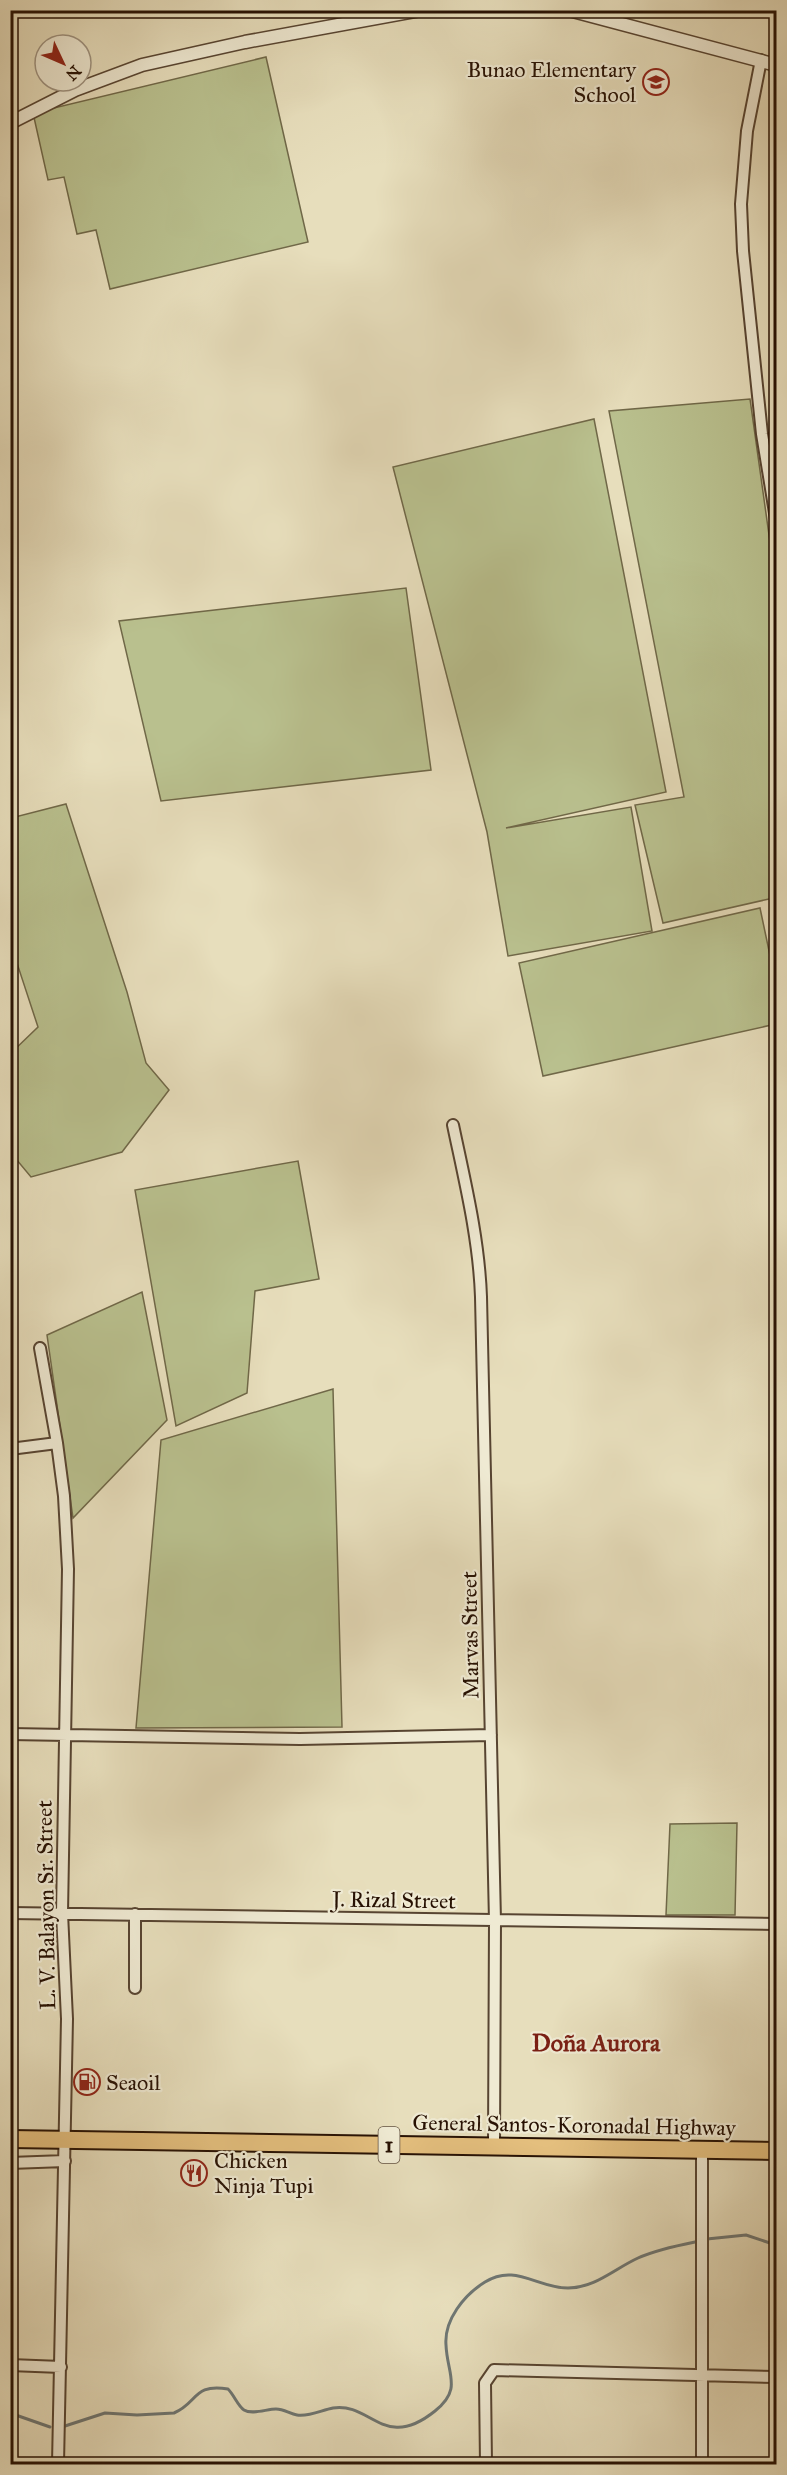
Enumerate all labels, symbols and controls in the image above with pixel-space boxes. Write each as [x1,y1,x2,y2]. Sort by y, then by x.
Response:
north arrow [33,33,93,93]
place label: Bunao Elementary School [467,56,637,108]
text: N [62,62,85,85]
school or university icon: Bunao Elementary School [641,67,671,97]
street label: Marvas Street [455,1571,485,1699]
street label: L. V. Balayon Sr. Street [31,1800,61,2010]
street label: J. Rizal Street [330,1885,456,1915]
district label: Doña Aurora [532,2028,661,2058]
fuel station icon: Seaoil [72,2067,102,2097]
place label: Seaoil [106,2069,160,2096]
street label: General Santos-Koronadal Highway [412,2109,737,2141]
road number: 1 [378,2127,400,2163]
place label: Chicken Ninja Tupi [214,2147,313,2199]
restaurant icon: Chicken Ninja Tupi [179,2158,209,2188]

